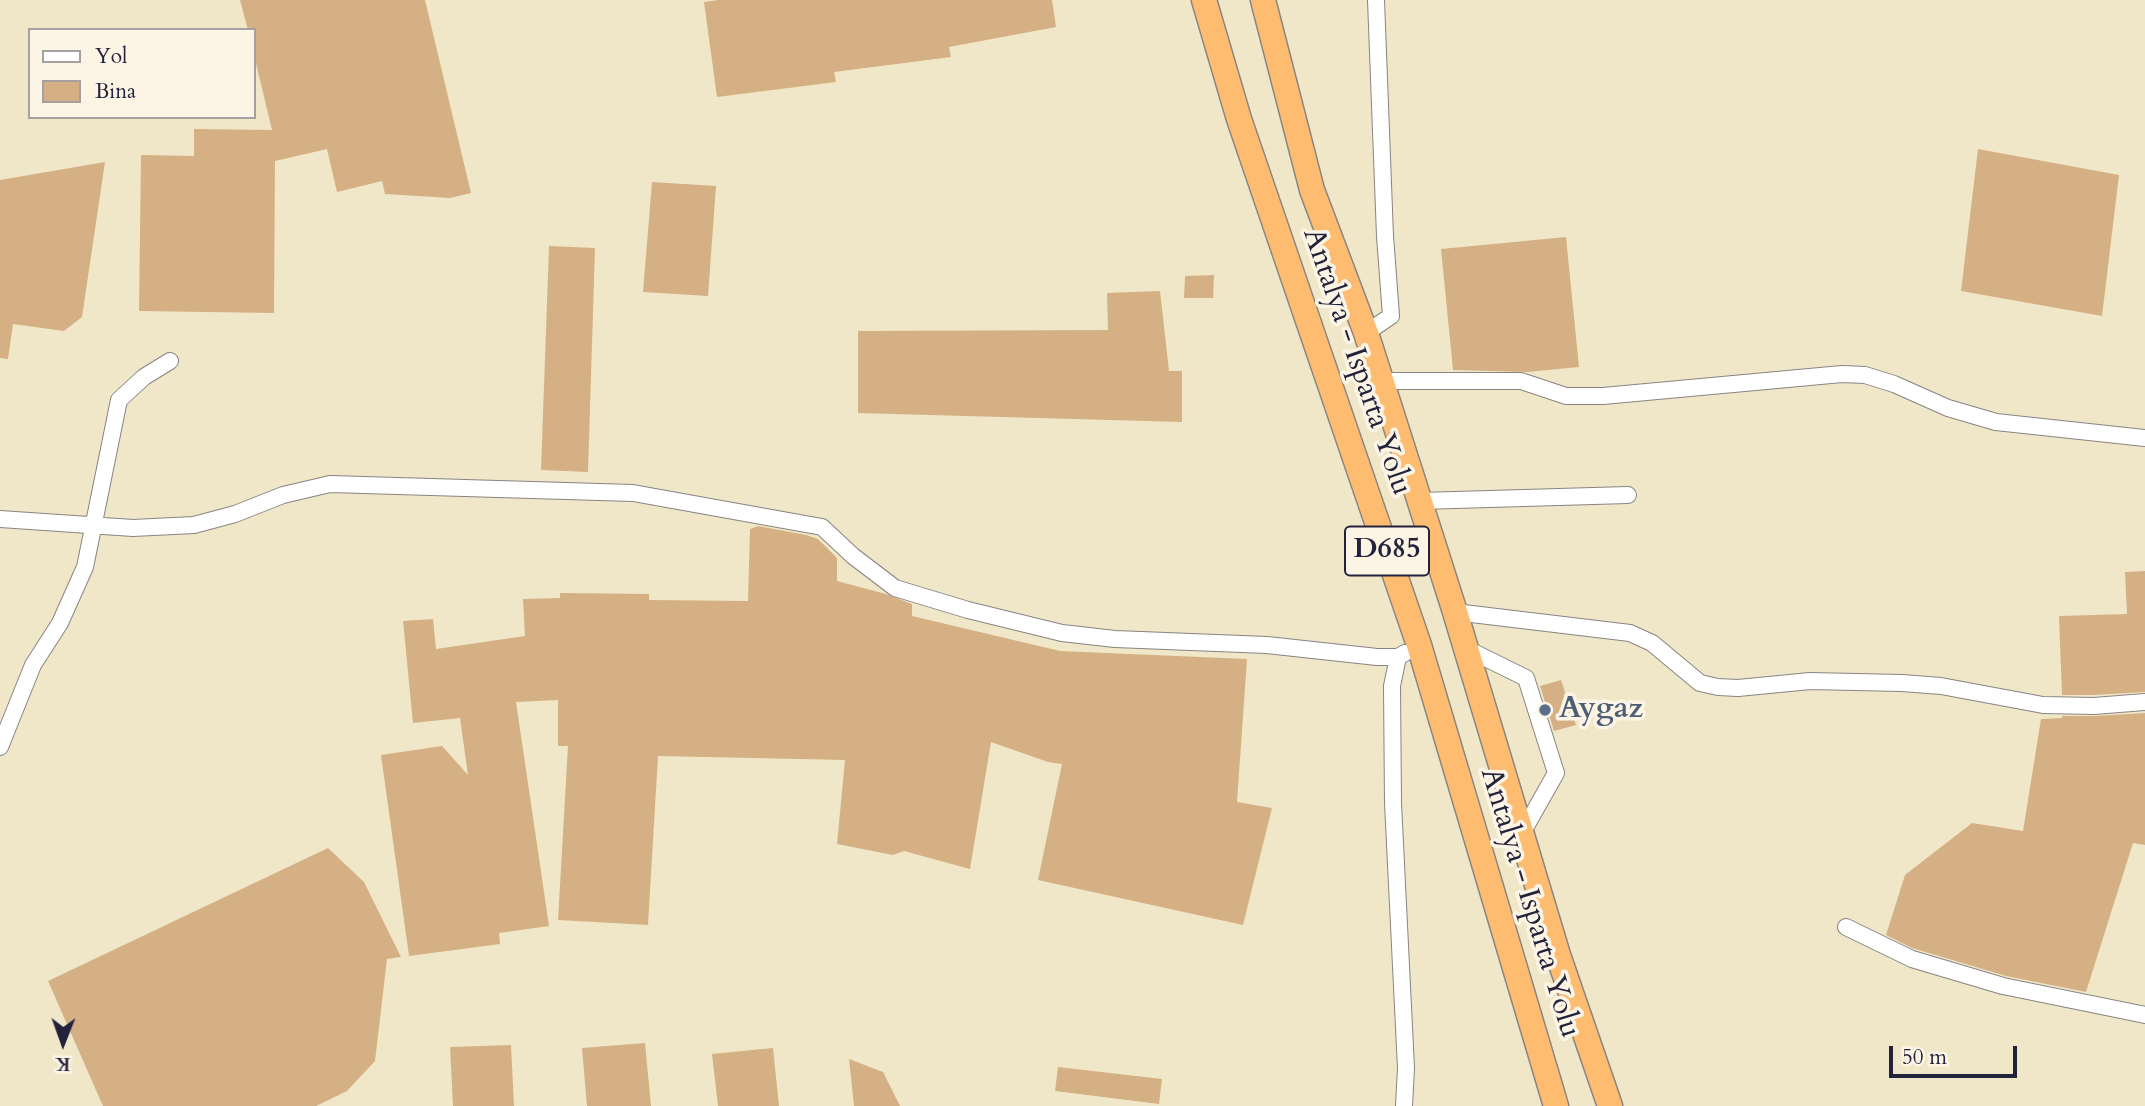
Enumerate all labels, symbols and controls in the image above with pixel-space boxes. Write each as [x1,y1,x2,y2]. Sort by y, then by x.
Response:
legend [28,28,256,119]
text: Yol [95,42,127,71]
text: Bina [95,77,136,106]
street label: Antalya - Isparta Yolu [1293,224,1419,500]
road number: D685 [1345,526,1429,576]
place label: Aygaz [1559,692,1643,728]
marker: Aygaz [1537,702,1553,718]
street label: Antalya - Isparta Yolu [1471,764,1587,1042]
north arrow [28,1008,98,1078]
scale bar [1893,1032,2021,1076]
text: 50 m [1902,1043,1947,1072]
text: K [55,1051,71,1077]

